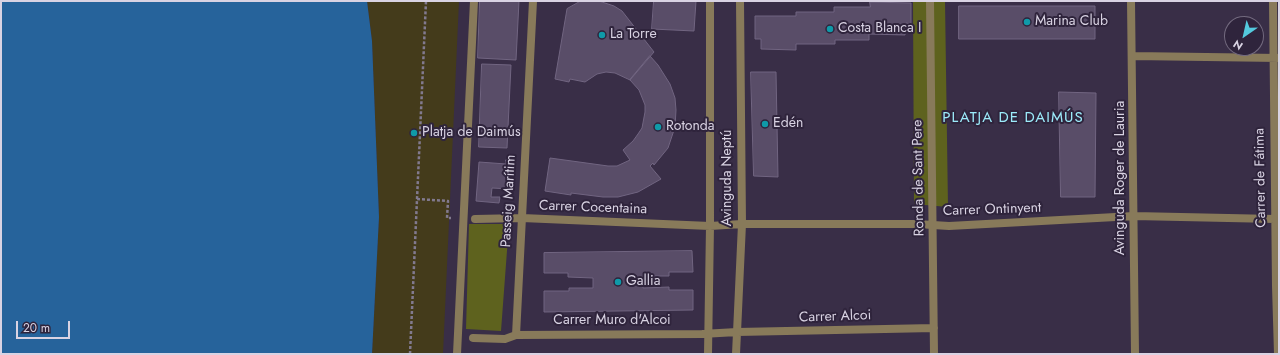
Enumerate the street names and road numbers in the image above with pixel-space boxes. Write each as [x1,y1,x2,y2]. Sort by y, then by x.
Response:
street label: Avinguda Roger de Lauria [1113,101,1129,255]
street label: Ronda de Sant Pere [910,120,928,236]
street label: Carrer de Fátima [1252,128,1270,228]
street label: Avinguda Neptú [720,130,736,226]
street label: Passeig Marítim [498,154,520,248]
street label: Carrer Cocentaina [539,198,647,218]
street label: Carrer Ontinyent [942,200,1042,220]
street label: Carrer Alcoi [799,307,871,327]
street label: Carrer Muro d'Alcoi [553,313,671,329]

